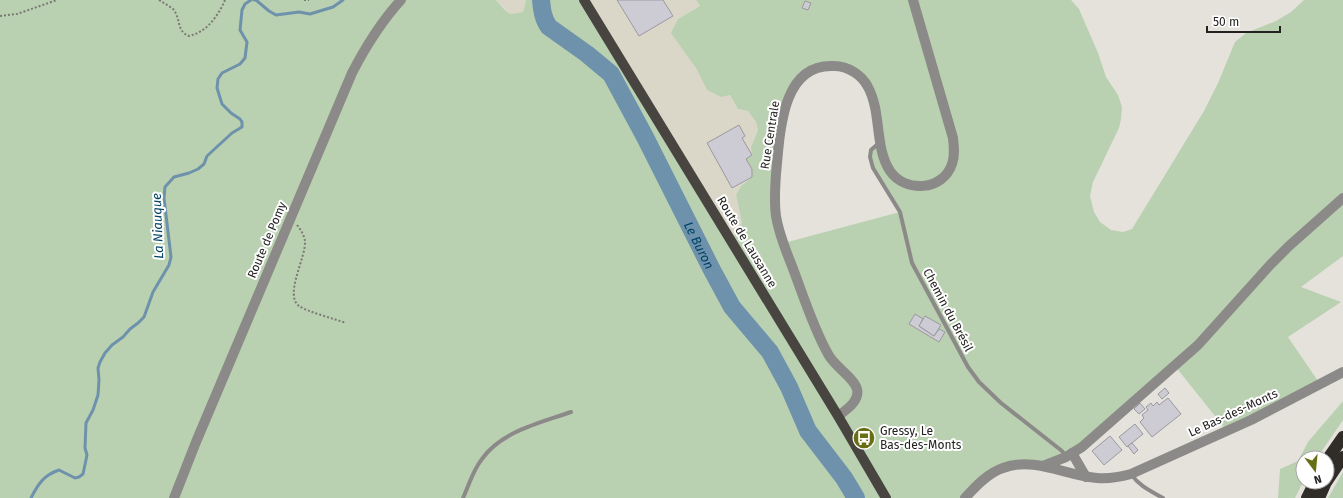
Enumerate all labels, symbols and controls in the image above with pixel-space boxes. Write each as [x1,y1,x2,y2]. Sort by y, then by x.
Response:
scale bar [1207,8,1280,34]
text: 50 m [1213,15,1239,29]
street label: Rue Centrale [758,100,782,170]
water label: La Niauque [149,193,166,259]
street label: Route de Lausanne [714,194,780,290]
street label: Route de Pomy [245,200,289,280]
water label: Le Buron [681,219,717,272]
street label: Chemin du Brésil [920,266,976,354]
street label: Le Bas-des-Monts [1186,386,1280,440]
place label: Gressy, Le Bas-des-Monts [880,424,962,452]
bus stop icon: Gressy, Le Bas-des-Monts [851,425,877,451]
north arrow [1295,450,1335,490]
text: N [1312,472,1323,486]

